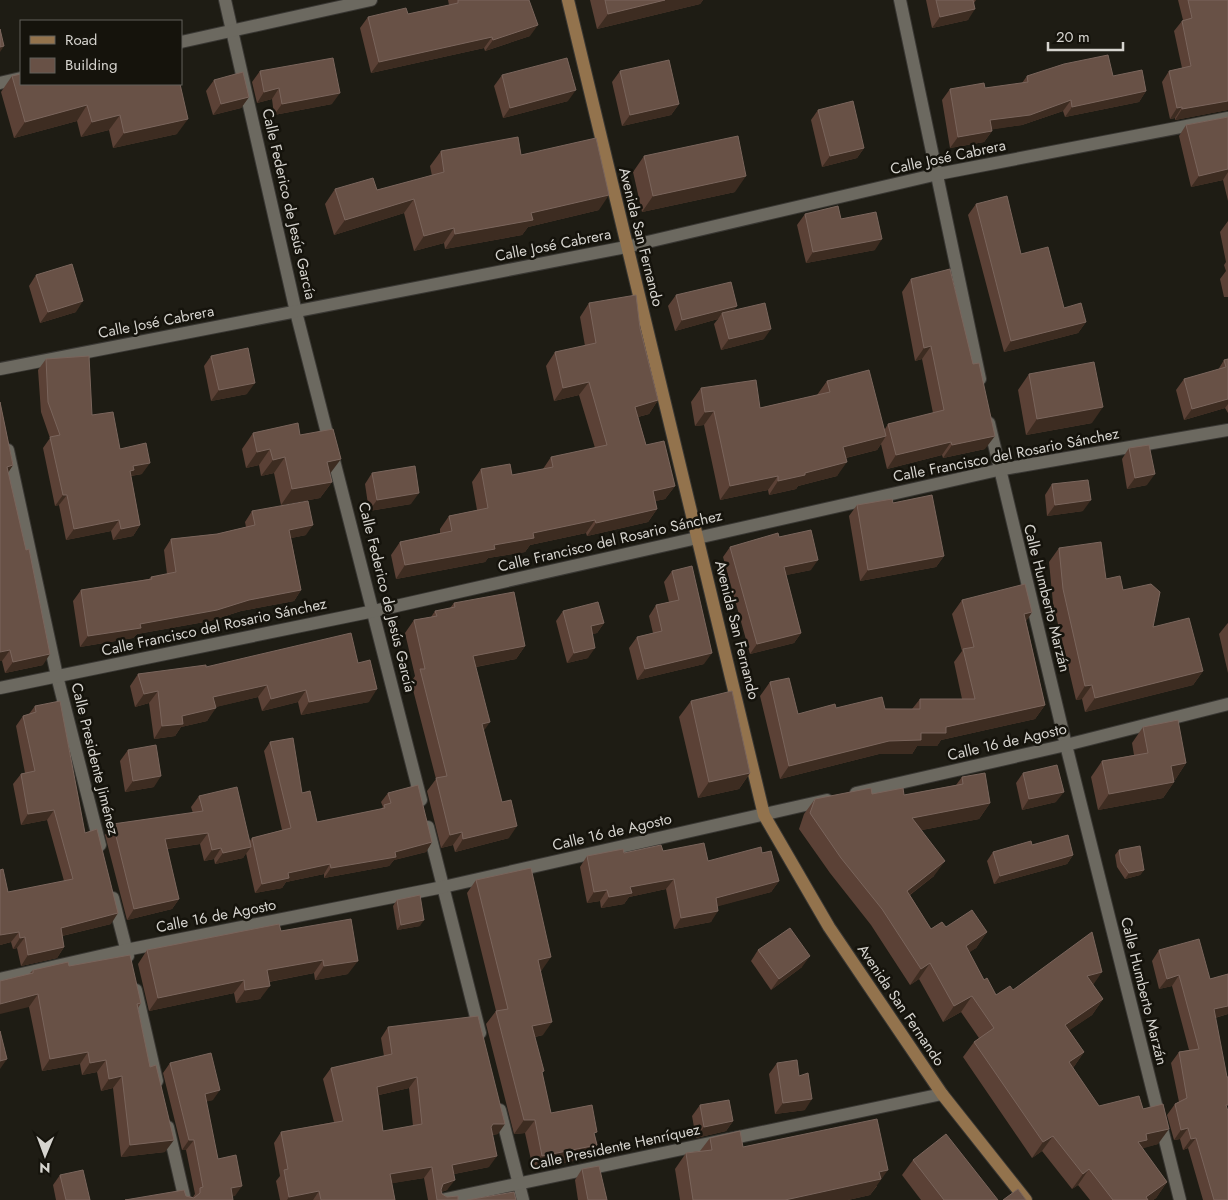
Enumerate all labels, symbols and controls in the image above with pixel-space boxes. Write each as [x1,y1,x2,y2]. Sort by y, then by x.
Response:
legend [20,20,182,85]
scale bar [1048,20,1123,52]
text: 20 m [1056,26,1090,48]
text: Road [65,29,97,51]
text: Building [65,54,117,76]
street label: Calle Federico de Jesús García [256,106,322,302]
street label: Calle José Cabrera [888,134,1008,180]
street label: Avenida San Fernando [613,165,669,309]
street label: Calle José Cabrera [493,223,613,267]
street label: Calle José Cabrera [96,300,216,344]
street label: Calle Francisco del Rosario Sánchez [891,422,1121,488]
street label: Calle Federico de Jesús García [353,500,421,694]
street label: Calle Francisco del Rosario Sánchez [496,504,724,578]
street label: Calle Humberto Marzán [1018,522,1076,674]
street label: Avenida San Fernando [709,558,765,702]
street label: Calle Francisco del Rosario Sánchez [99,592,329,662]
street label: Calle Presidente Jiménez [65,681,125,838]
street label: Calle 16 de Agosto [945,718,1069,766]
street label: Calle 16 de Agosto [550,808,674,856]
street label: Calle 16 de Agosto [154,894,278,938]
street label: Calle Humberto Marzán [1115,915,1173,1067]
street label: Avenida San Fernando [852,940,950,1070]
street label: Calle Presidente Henríquez [528,1118,702,1176]
north arrow [20,1130,70,1180]
text: N [39,1158,51,1178]

